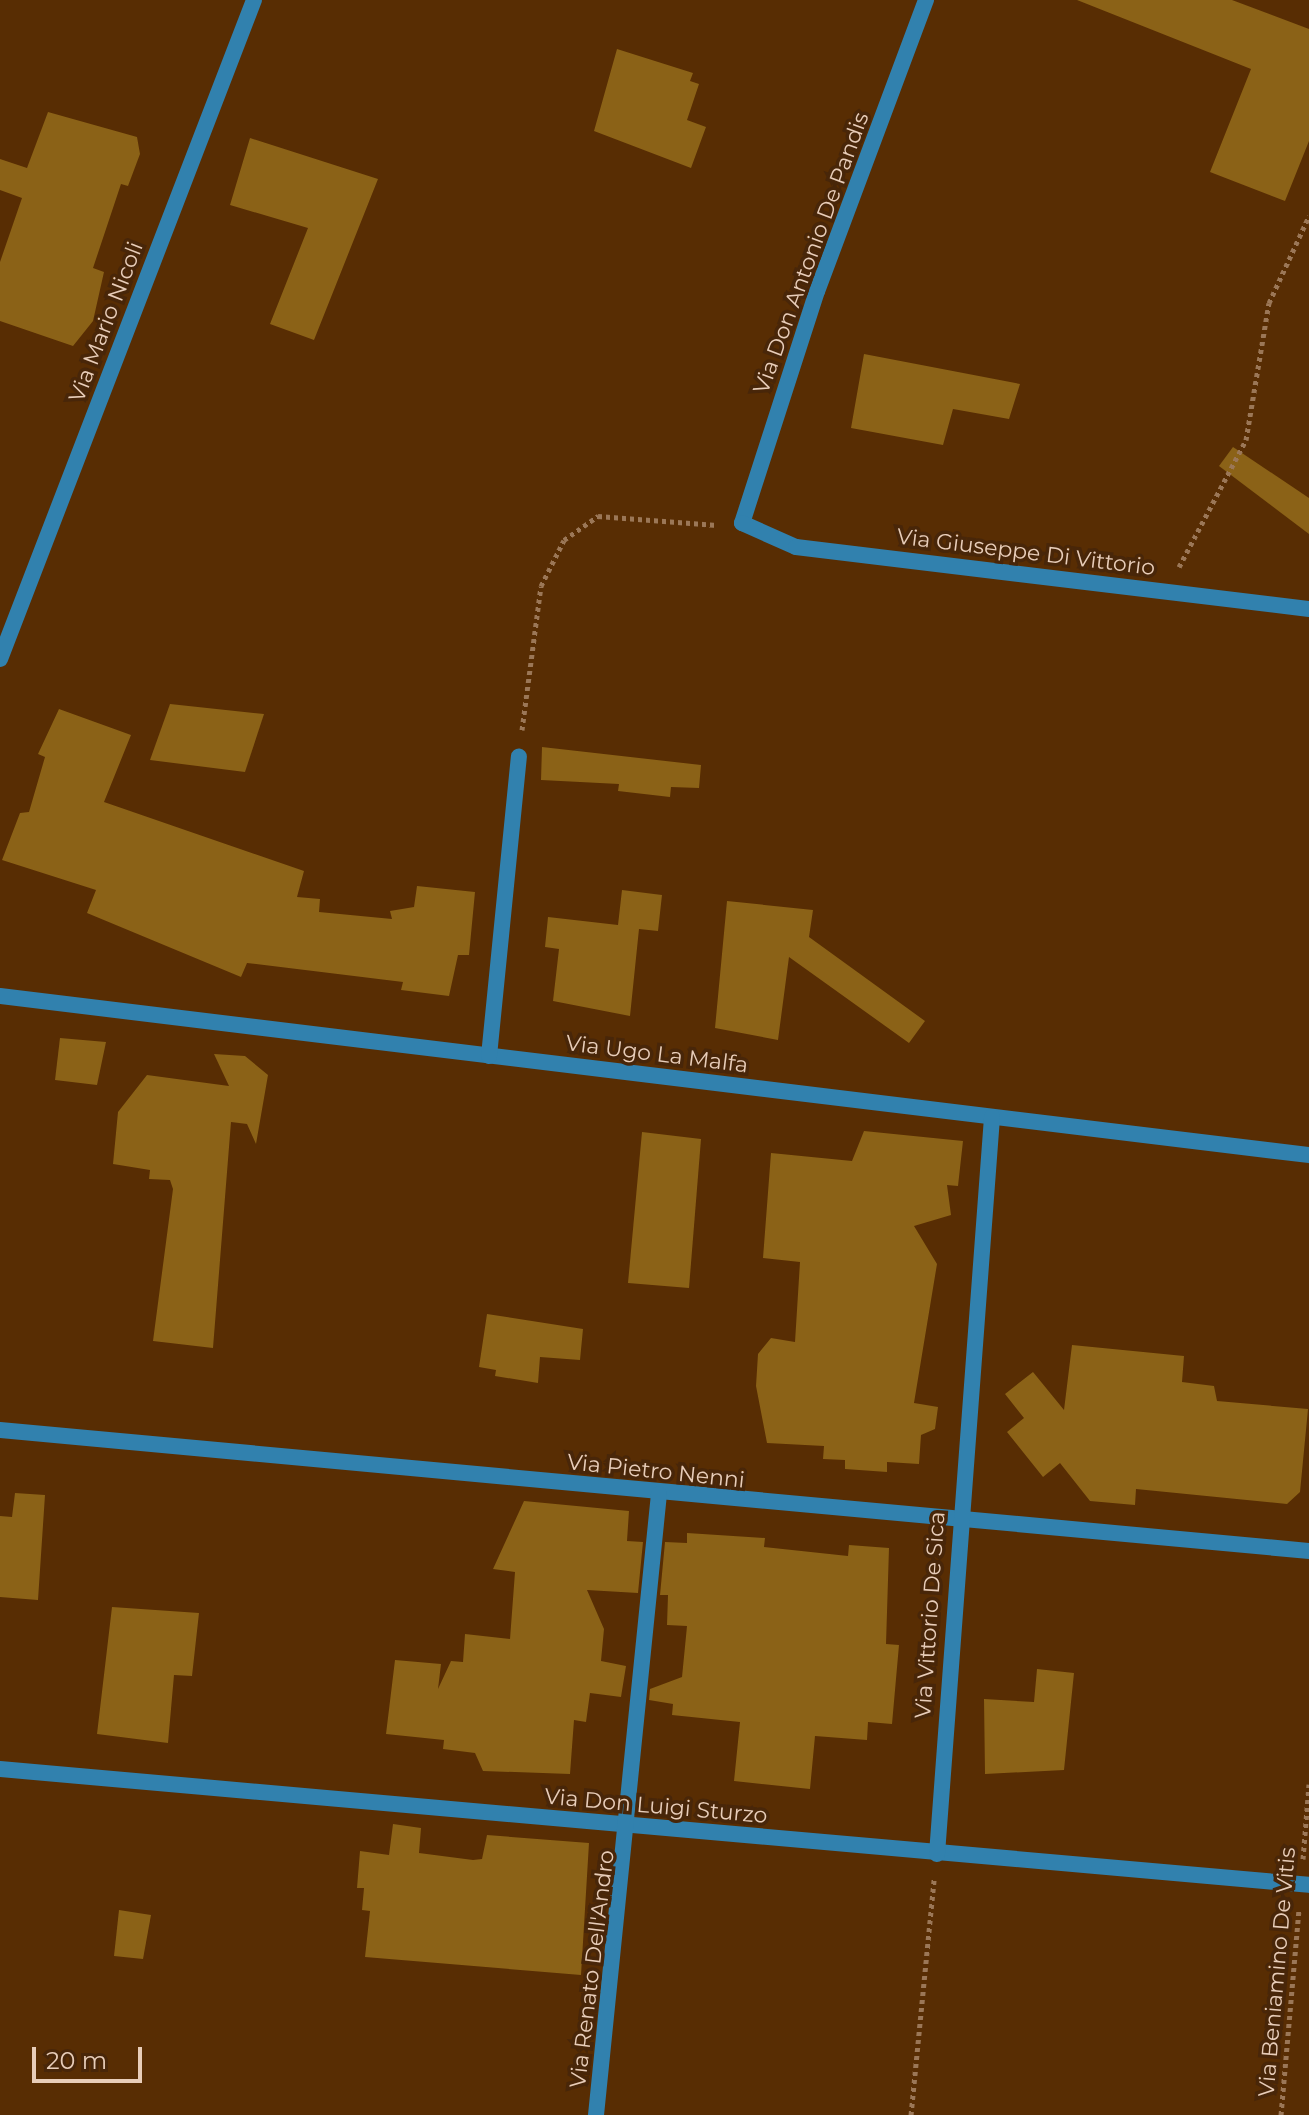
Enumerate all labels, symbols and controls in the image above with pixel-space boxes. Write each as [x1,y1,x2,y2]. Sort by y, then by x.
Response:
street label: Via Don Antonio De Pandis [748,109,874,397]
street label: Via Mario Nicoli [63,238,149,406]
street label: Via Giuseppe Di Vittorio [895,523,1157,581]
street label: Via Ugo La Malfa [564,1030,750,1078]
street label: Via Pietro Nenni [566,1449,746,1493]
street label: Via Vittorio De Sica [910,1511,950,1719]
street label: Via Don Luigi Sturzo [544,1783,768,1829]
street label: Via Beniamino De Vitis [1253,1846,1301,2098]
street label: Via Renato Dell'Andro [564,1849,620,2089]
scale bar [36,2031,146,2081]
text: 20 m [46,2046,107,2075]

